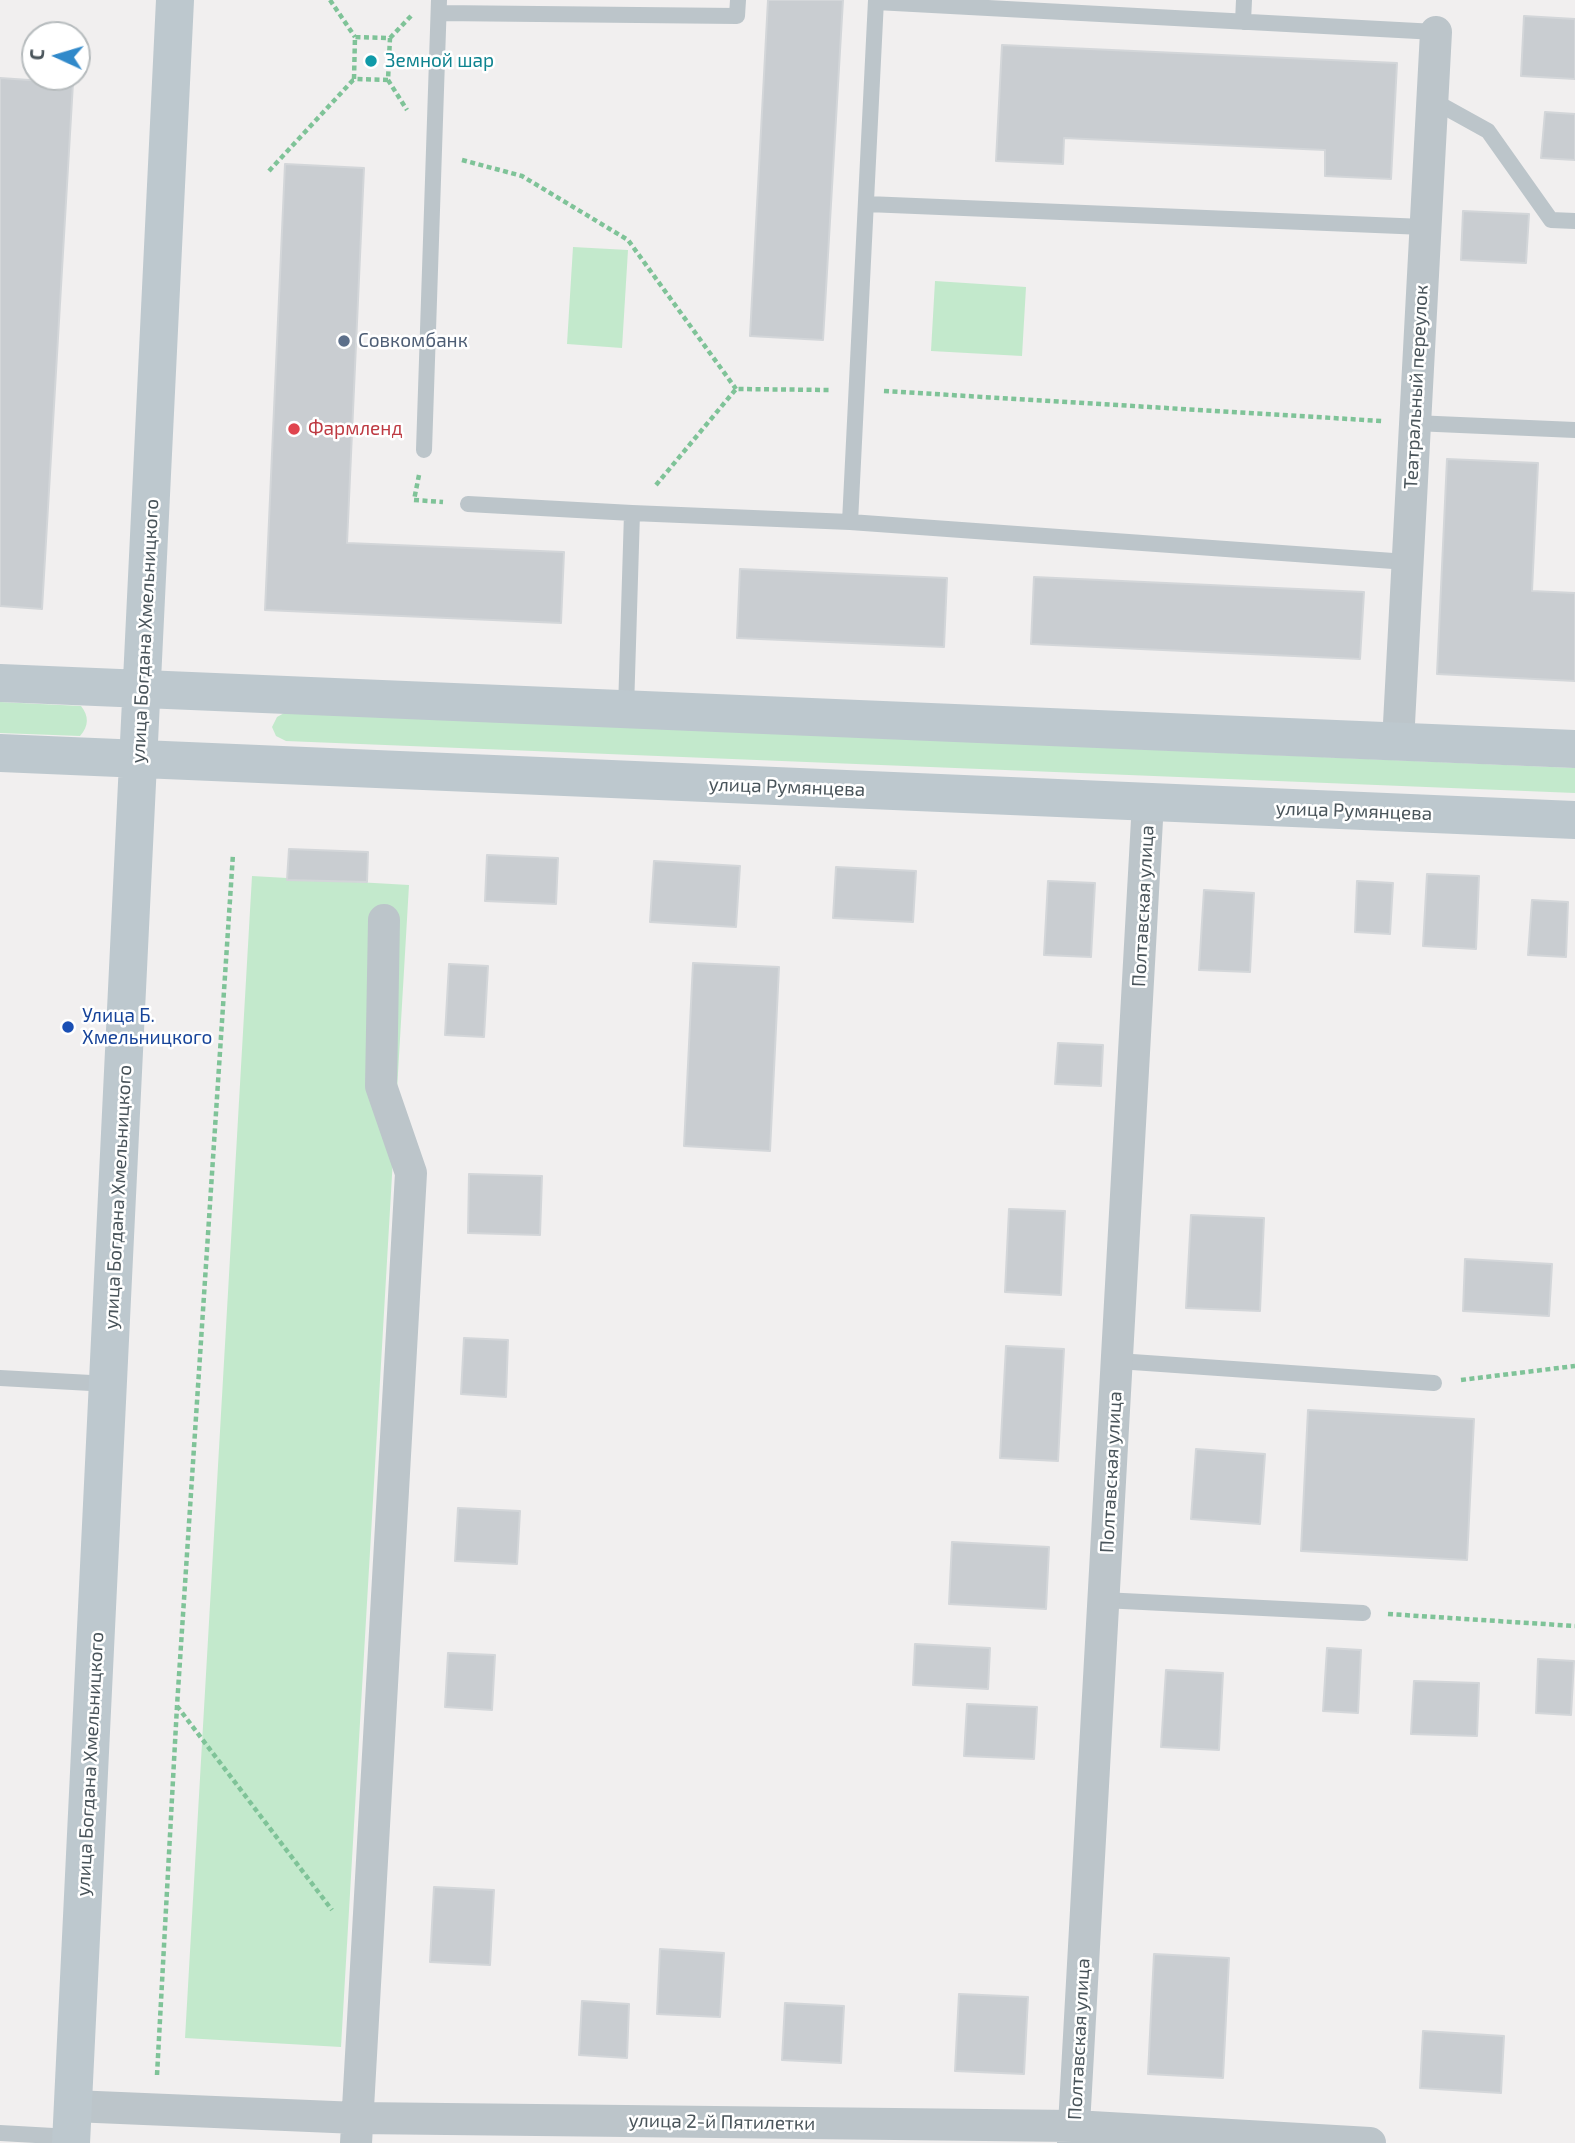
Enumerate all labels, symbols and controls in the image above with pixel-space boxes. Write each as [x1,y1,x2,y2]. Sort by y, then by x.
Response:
north arrow [21,21,91,91]
text: С [25,48,48,61]
place label: Земной шар [385,50,494,72]
marker: Земной шар [363,53,379,69]
street label: Театральный переулок [1399,284,1433,490]
place label: Совкомбанк [358,330,468,352]
marker: Совкомбанк [336,333,352,349]
place label: Фармленд [308,418,403,440]
marker: Фармленд [286,421,302,437]
street label: улица Богдана Хмельницкого [127,498,163,764]
street label: улица Румянцева [708,773,866,801]
street label: улица Румянцева [1275,797,1433,825]
street label: Полтавская улица [1127,824,1159,988]
place label: Улица Б. Хмельницкого [82,1005,212,1049]
marker: Улица Б. Хмельницкого [60,1019,76,1035]
street label: улица Богдана Хмельницкого [100,1064,136,1330]
street label: Полтавская улица [1095,1390,1127,1554]
street label: улица Богдана Хмельницкого [72,1631,108,1897]
street label: Полтавская улица [1063,1957,1095,2121]
street label: улица 2-й Пятилетки [629,2109,815,2135]

